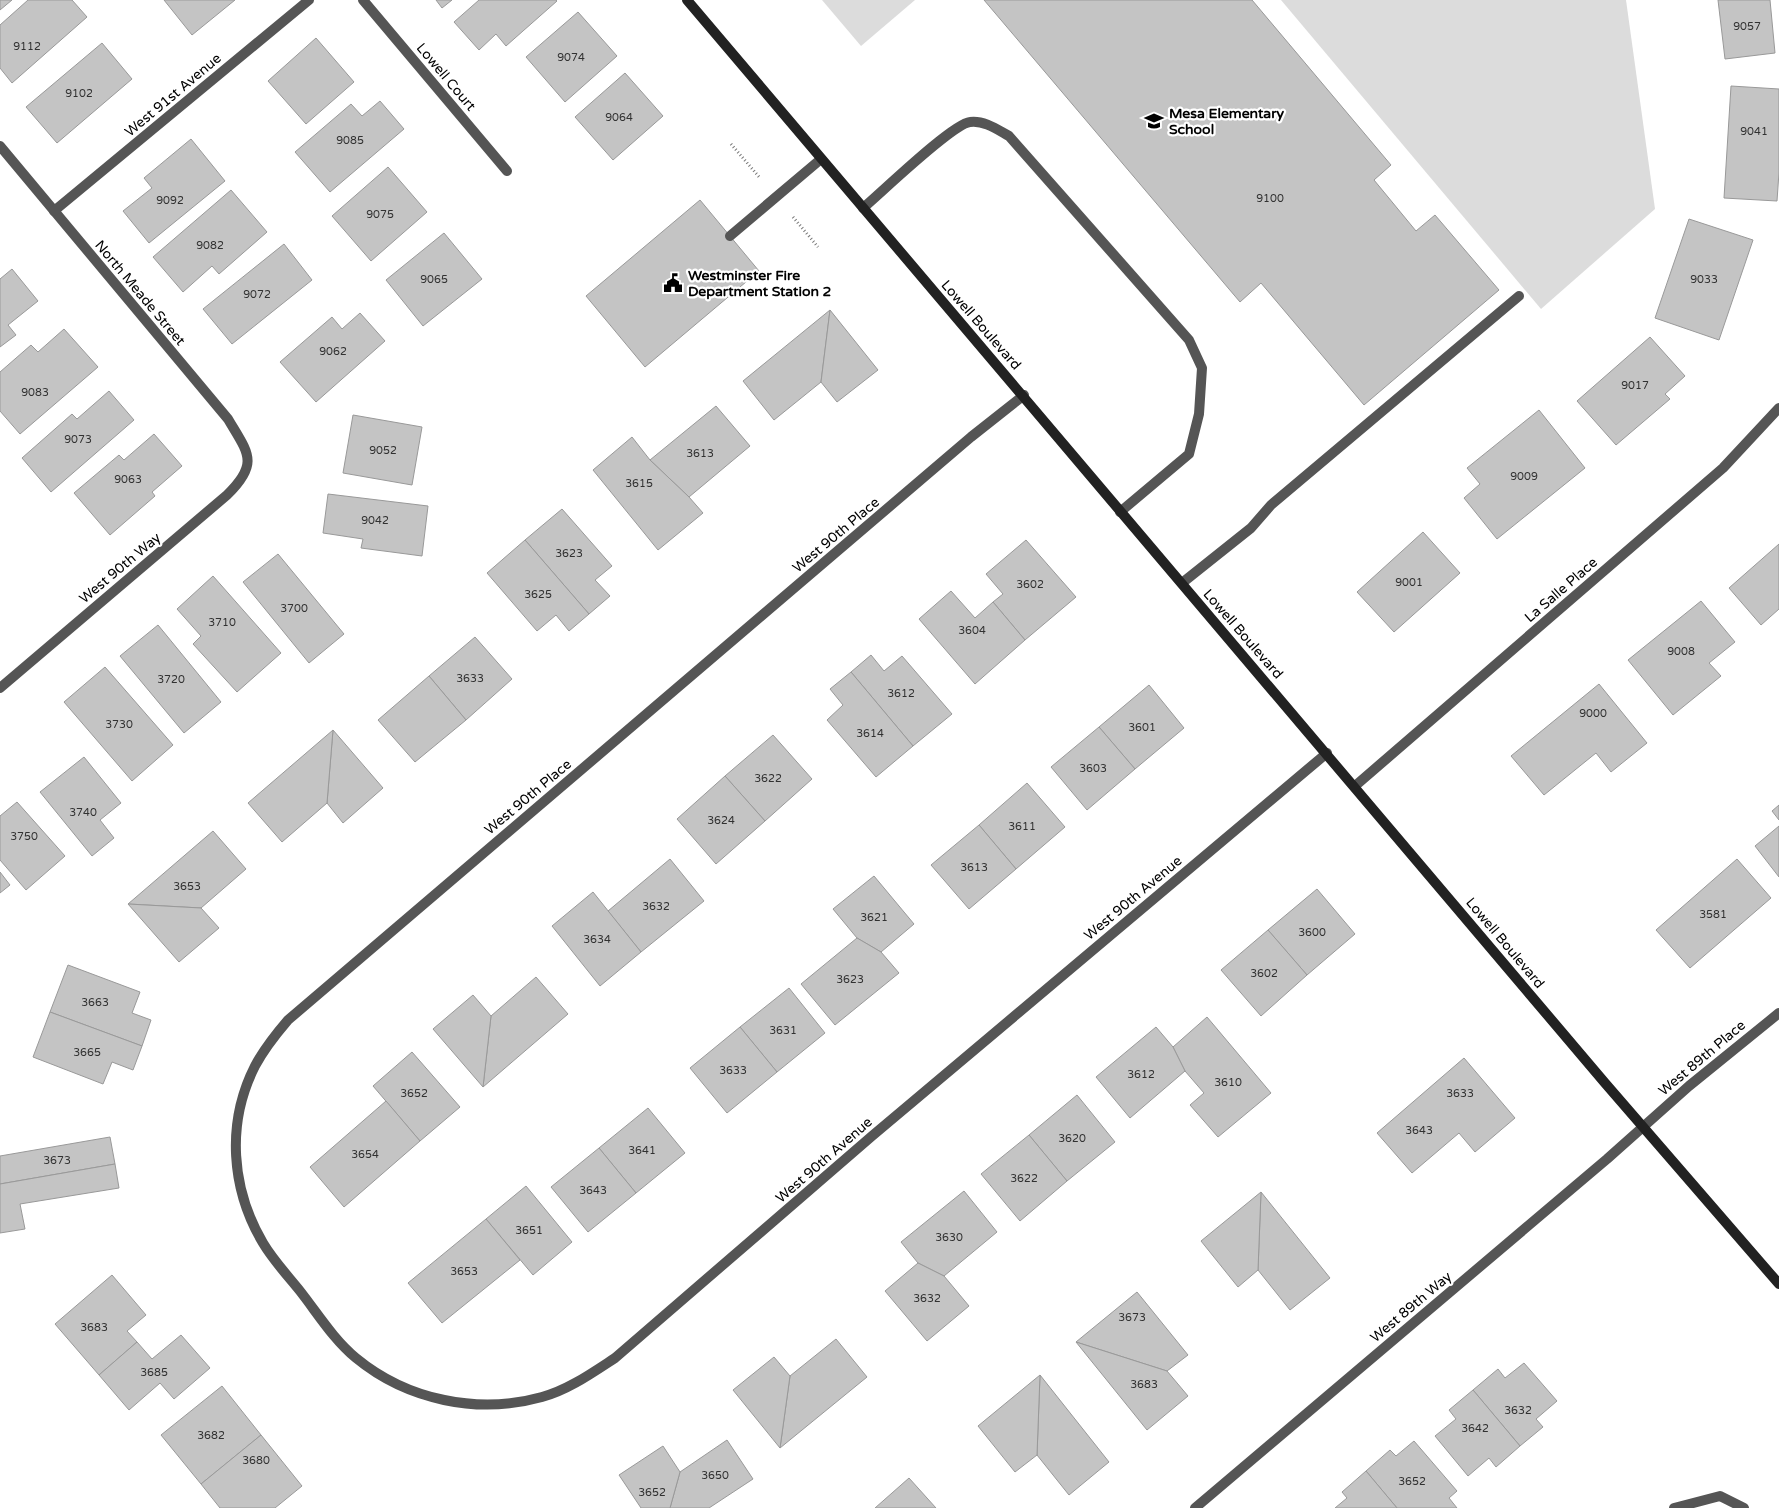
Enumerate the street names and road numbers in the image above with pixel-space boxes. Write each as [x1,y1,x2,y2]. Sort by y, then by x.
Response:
street label: Lowell Court [413,40,480,115]
street label: West 91st Avenue [121,50,225,140]
street label: North Meade Street [91,237,189,350]
street label: Lowell Boulevard [937,277,1025,373]
street label: West 90th Place [789,494,883,576]
street label: West 90th Way [76,529,165,607]
street label: La Salle Place [1521,554,1601,626]
street label: Lowell Boulevard [1199,586,1287,682]
street label: West 90th Place [481,756,575,838]
street label: West 90th Avenue [1081,852,1185,944]
street label: Lowell Boulevard [1462,894,1548,992]
street label: West 89th Place [1655,1017,1749,1099]
street label: West 90th Avenue [772,1113,876,1207]
street label: West 89th Way [1367,1268,1456,1346]

